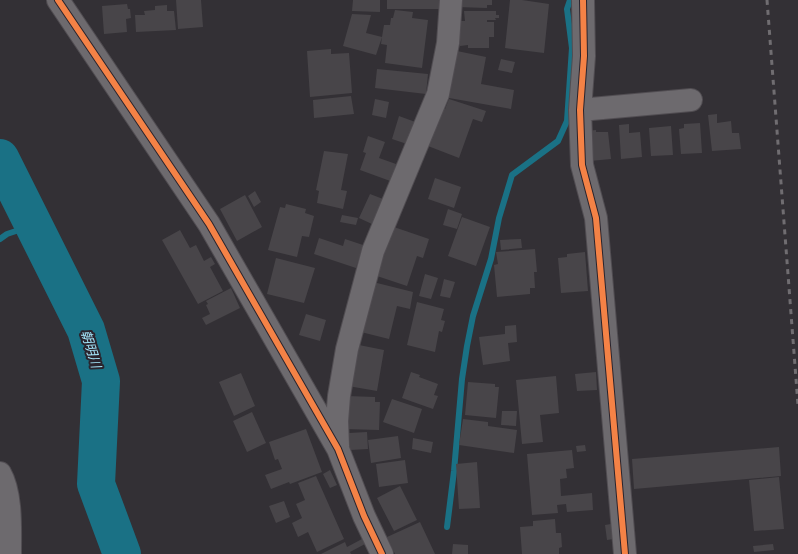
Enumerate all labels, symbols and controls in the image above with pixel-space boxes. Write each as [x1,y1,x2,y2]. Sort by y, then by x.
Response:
water label: 朝明川 [78,328,104,372]

